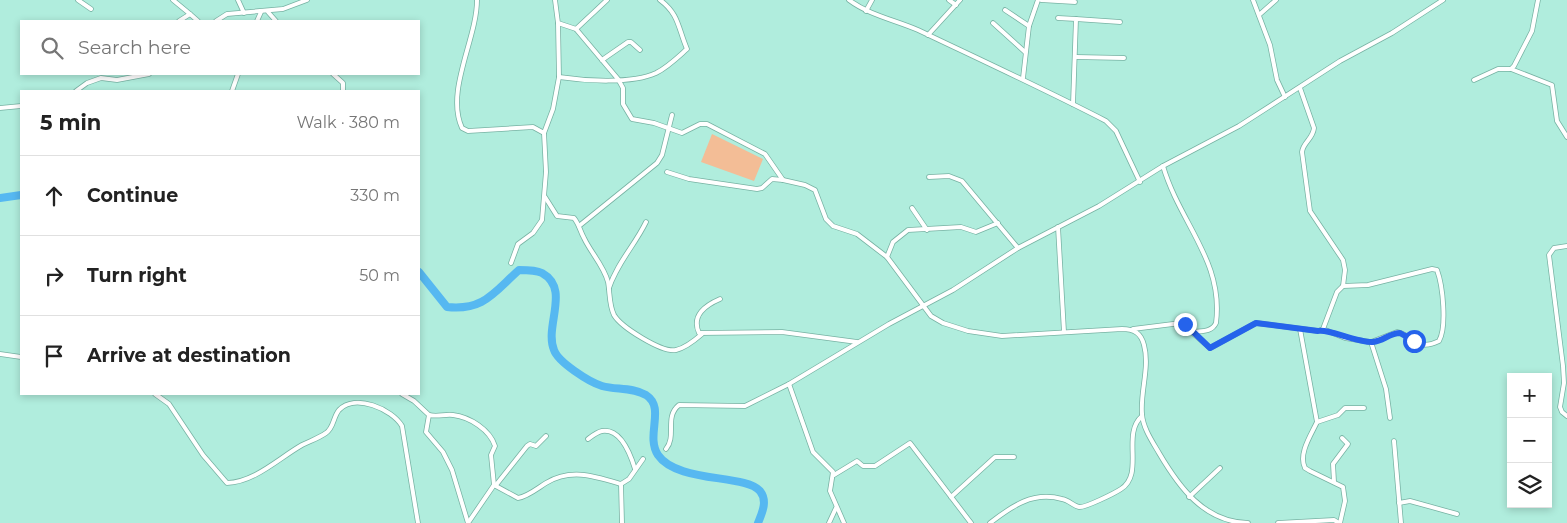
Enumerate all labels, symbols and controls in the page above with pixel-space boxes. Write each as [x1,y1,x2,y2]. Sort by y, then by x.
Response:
search box [20,20,420,75]
icon: search [38,34,66,62]
text: Search here [78,36,191,59]
text: 5 min [40,110,101,135]
text: Walk · 380 m [296,113,400,132]
icon: ahead [40,182,68,210]
text: Continue [87,184,178,207]
text: 330 m [350,186,400,205]
icon: right [40,262,68,290]
text: Turn right [87,264,187,287]
text: 50 m [359,266,400,285]
route end [1174,313,1197,336]
route start [1403,330,1426,353]
icon: arrive [40,342,68,370]
text: Arrive at destination [87,344,291,367]
map controls [1507,373,1552,508]
button: + [1507,373,1552,418]
button: − [1507,418,1552,463]
button: layers [1507,463,1552,508]

